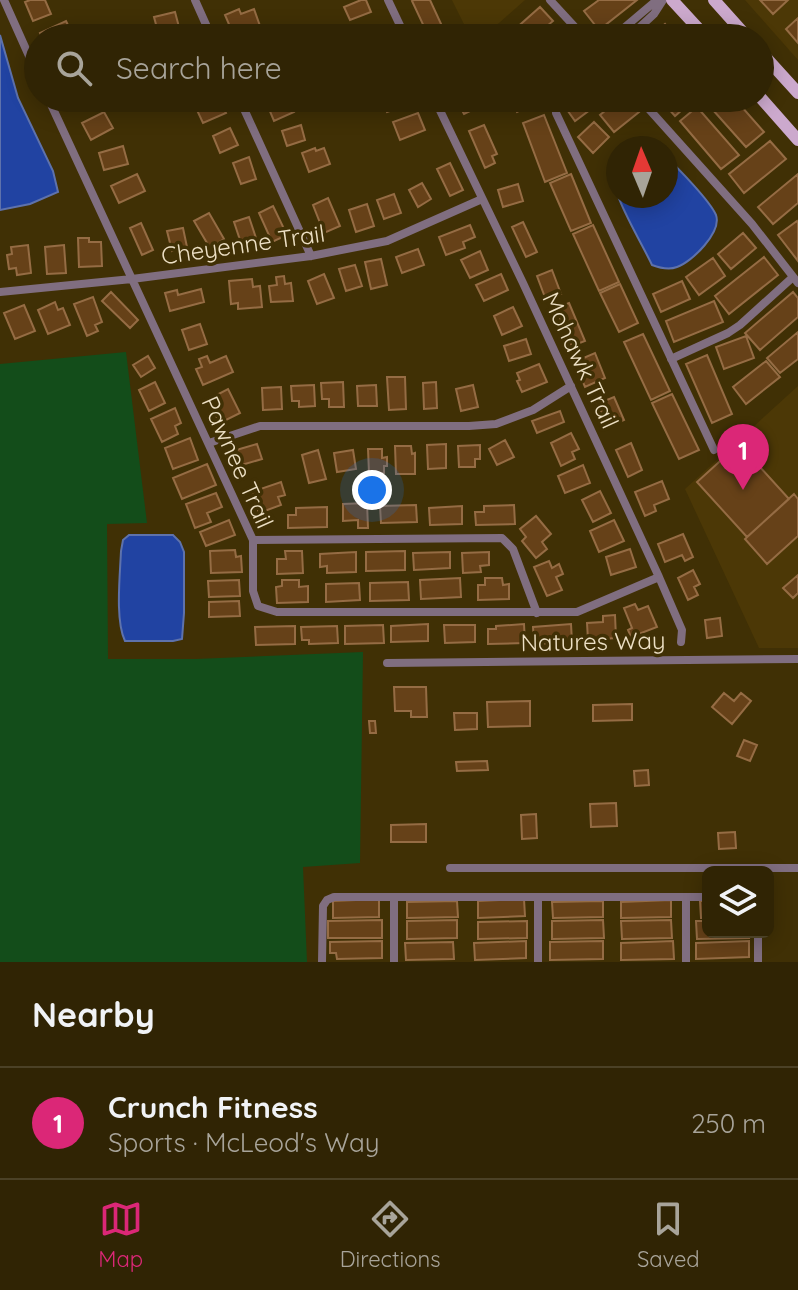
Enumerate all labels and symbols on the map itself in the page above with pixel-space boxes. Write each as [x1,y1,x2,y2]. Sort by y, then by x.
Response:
north arrow [606,136,678,208]
street label: Cheyenne Trail [159,218,327,270]
street label: Mohawk Trail [536,287,626,433]
street label: Pawnee Trail [196,391,280,533]
pin: 1 [717,424,769,490]
your location [352,470,392,510]
street label: Natures Way [520,625,666,657]

